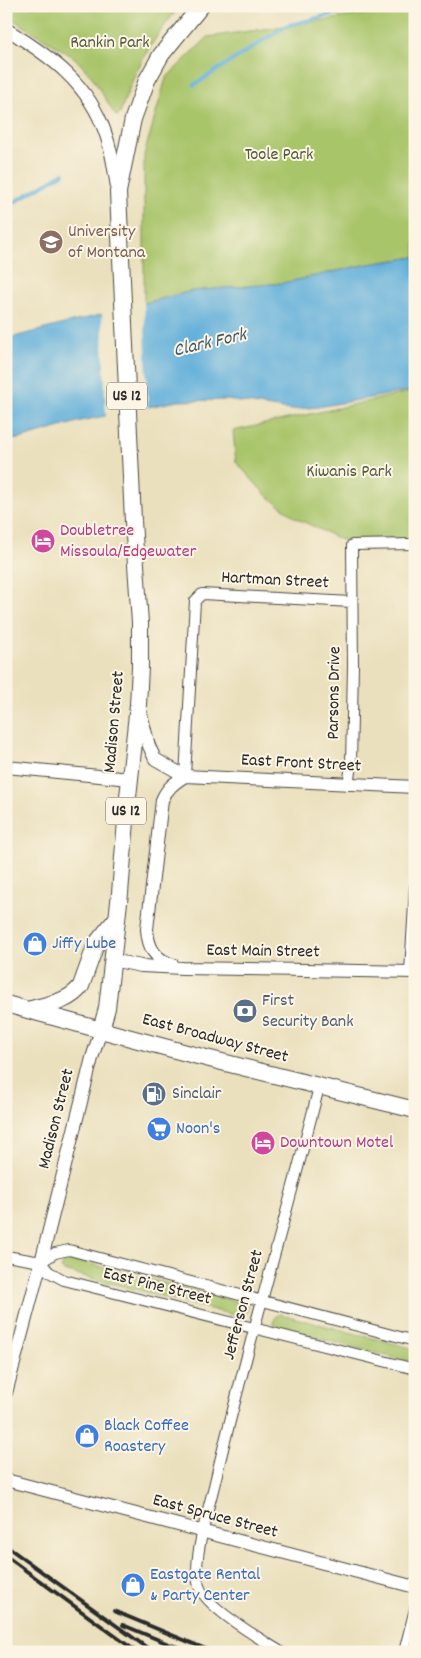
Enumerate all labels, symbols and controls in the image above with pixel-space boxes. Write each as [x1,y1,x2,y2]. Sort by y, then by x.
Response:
park label: Rankin Park [70,31,150,56]
park label: Toole Park [245,143,313,168]
place label: University of Montana [68,220,146,266]
school or university icon: University of Montana [38,229,64,255]
water label: Clark Fork [171,322,251,365]
road number: US 12 [107,382,147,410]
park label: Kiwanis Park [306,460,392,485]
place label: Doubletree Missoula/Edgewater [60,519,197,565]
hotel icon: Doubletree Missoula/Edgewater [30,528,56,554]
street label: Hartman Street [220,566,330,596]
street label: Parsons Drive [322,646,348,740]
street label: Madison Street [98,670,132,774]
street label: East Front Street [240,748,362,780]
road number: US 12 [106,798,146,824]
shop icon: Jiffy Lube [22,931,48,957]
place label: Jiffy Lube [52,932,116,957]
street label: East Main Street [206,939,320,965]
place label: First Security Bank [262,989,354,1035]
bank icon: First Security Bank [232,998,258,1024]
street label: East Broadway Street [139,1007,291,1071]
street label: Madison Street [32,1066,82,1172]
fuel station icon: Sinclair [141,1081,167,1107]
place label: Sinclair [172,1082,222,1107]
supermarket icon: Noon's [146,1116,172,1142]
place label: Noon's [176,1117,220,1142]
hotel icon: Downtown Motel [250,1130,276,1156]
place label: Downtown Motel [280,1131,394,1156]
street label: Jefferson Street [217,1247,271,1363]
street label: East Pine Street [100,1262,214,1313]
place label: Black Coffee Roastery [104,1414,189,1460]
shop icon: Black Coffee Roastery [74,1423,100,1449]
street label: East Spruce Street [150,1488,281,1546]
place label: Eastgate Rental & Party Center [150,1563,261,1609]
shop icon: Eastgate Rental & Party Center [120,1572,146,1598]

